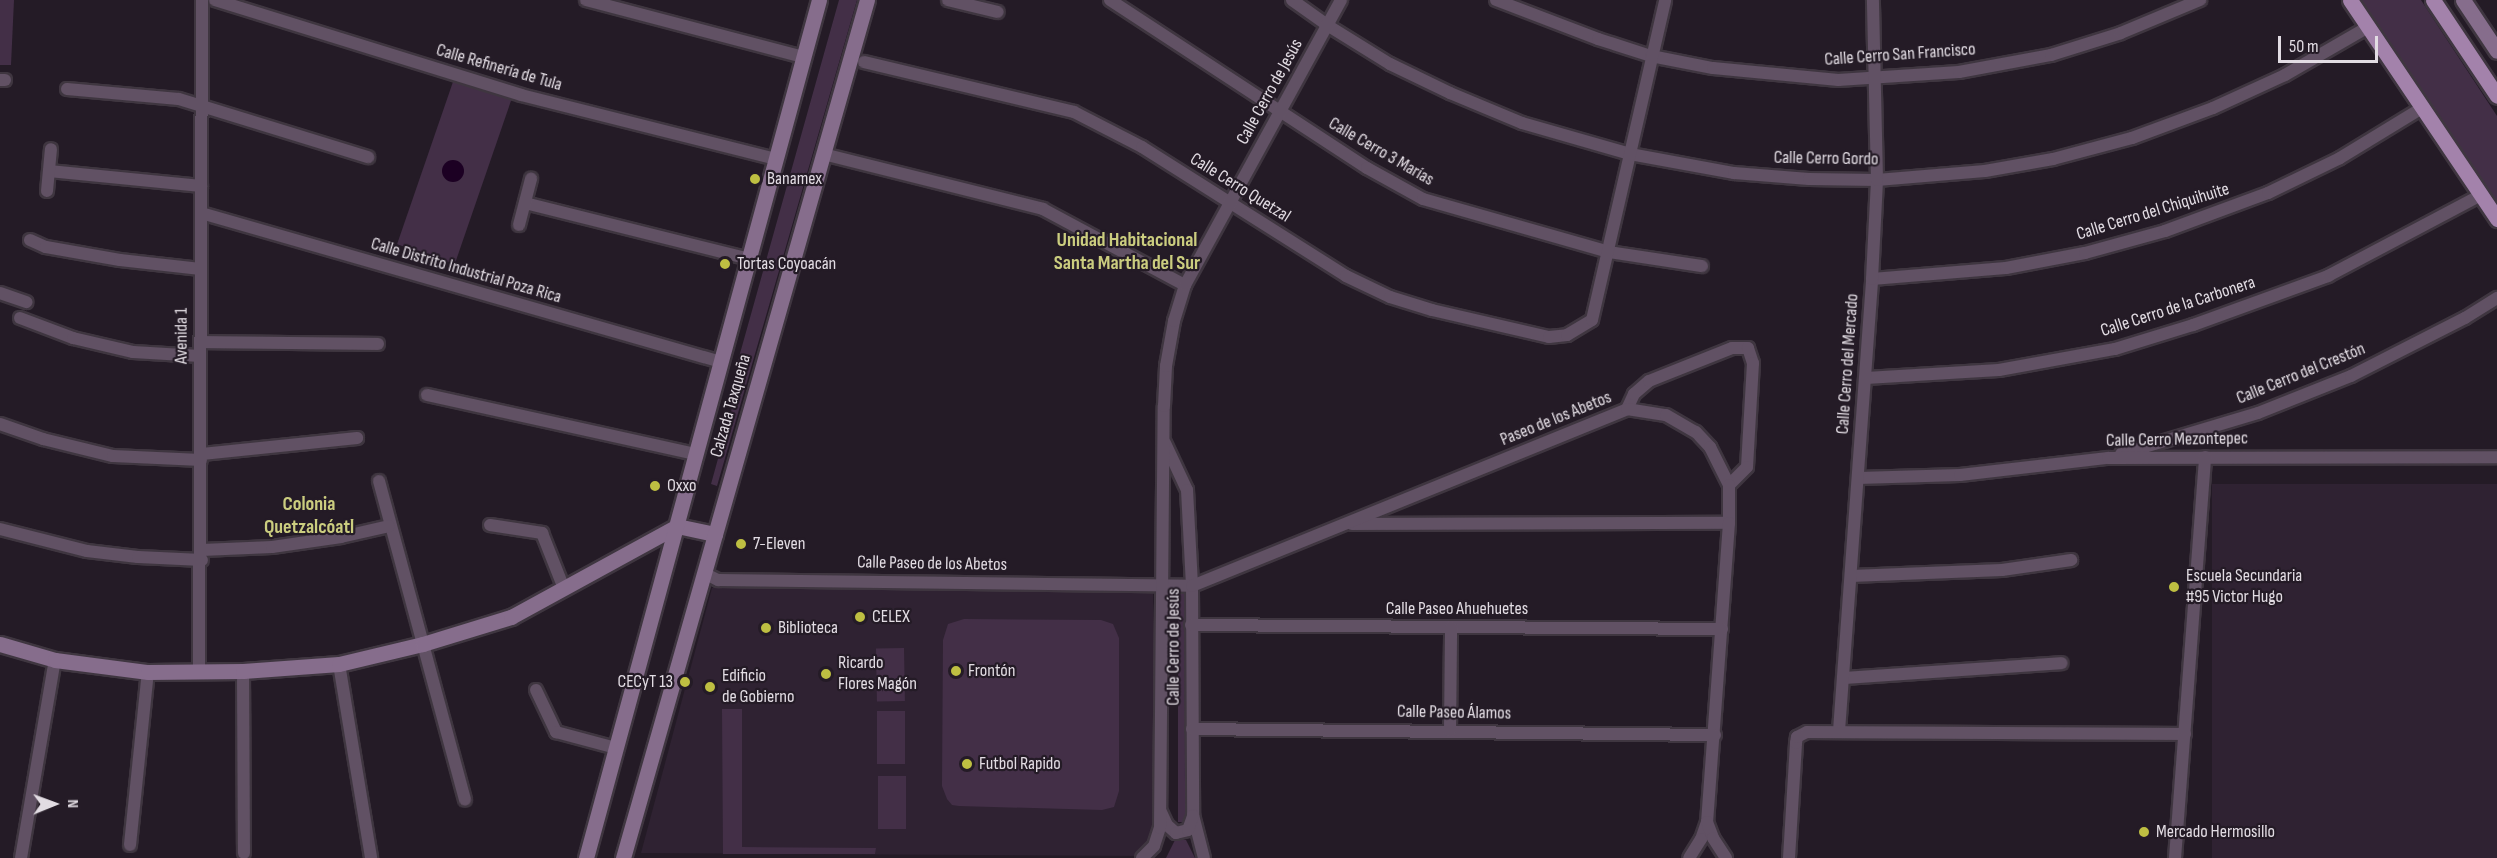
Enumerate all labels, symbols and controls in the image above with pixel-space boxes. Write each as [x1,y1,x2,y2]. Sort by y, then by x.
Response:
scale bar [2281,24,2382,62]
street label: Calle Cerro de Jesús [1232,35,1308,149]
text: 50 m [2289,36,2319,57]
street label: Calle Cerro San Francisco [1824,39,1976,71]
street label: Calle Refinería de Tula [434,40,564,96]
street label: Calle Cerro 3 Marías [1324,113,1438,191]
street label: Calle Cerro Gordo [1773,147,1879,171]
street label: Calle Cerro Quetzal [1186,149,1294,227]
place label: Banamex [767,168,822,190]
marker: Banamex [748,172,762,186]
street label: Calle Cerro del Chiquihuite [2074,178,2232,246]
district label: Unidad Habitacional Santa Martha del Sur [1054,228,1200,275]
street label: Calle Distrito Industrial Poza Rica [368,233,564,309]
place label: Tortas Coyoacán [737,253,836,275]
marker: Tortas Coyoacán [718,257,732,271]
street label: Calle Cerro de la Carbonera [2098,272,2258,342]
street label: Calle Cerro del Mercado [1832,293,1864,435]
street label: Avenida 1 [171,308,193,364]
street label: Calle Cerro del Crestón [2233,338,2369,410]
street label: Calzada Taxqueña [706,352,756,460]
street label: Paseo de los Abetos [1497,387,1615,451]
street label: Calle Cerro Mezontepec [2106,428,2248,452]
place label: Oxxo [667,475,697,497]
marker: Oxxo [648,479,662,493]
district label: Colonia Quetzalcóatl [264,492,354,539]
place label: 7-Eleven [753,533,806,555]
marker: 7-Eleven [734,537,748,551]
street label: Calle Paseo de los Abetos [857,552,1007,576]
place label: Escuela Secundaria #95 Victor Hugo [2186,566,2302,608]
marker: Escuela Secundaria #95 Victor Hugo [2167,580,2181,594]
street label: Calle Cerro de Jesús [1163,588,1185,706]
street label: Calle Paseo Ahuehuetes [1386,598,1528,620]
place label: CELEX [872,606,910,628]
marker: CELEX [853,610,867,624]
place label: Biblioteca [778,617,838,639]
marker: Biblioteca [759,621,773,635]
place label: Ricardo Flores Magón [838,653,917,696]
place label: Frontón [968,660,1016,682]
marker: Frontón [949,664,963,678]
place label: Edificio de Gobierno [722,666,794,708]
marker: Ricardo Flores Magón [819,667,833,681]
place label: CECyT 13 [617,671,673,693]
marker: CECyT 13 [678,675,692,689]
marker: Edificio de Gobierno [703,680,717,694]
street label: Calle Paseo Álamos [1397,701,1511,725]
place label: Futbol Rapido [979,753,1061,775]
marker: Futbol Rapido [960,757,974,771]
north arrow [24,774,84,834]
text: N [63,799,82,808]
place label: Mercado Hermosillo [2156,821,2275,843]
marker: Mercado Hermosillo [2137,825,2151,839]

